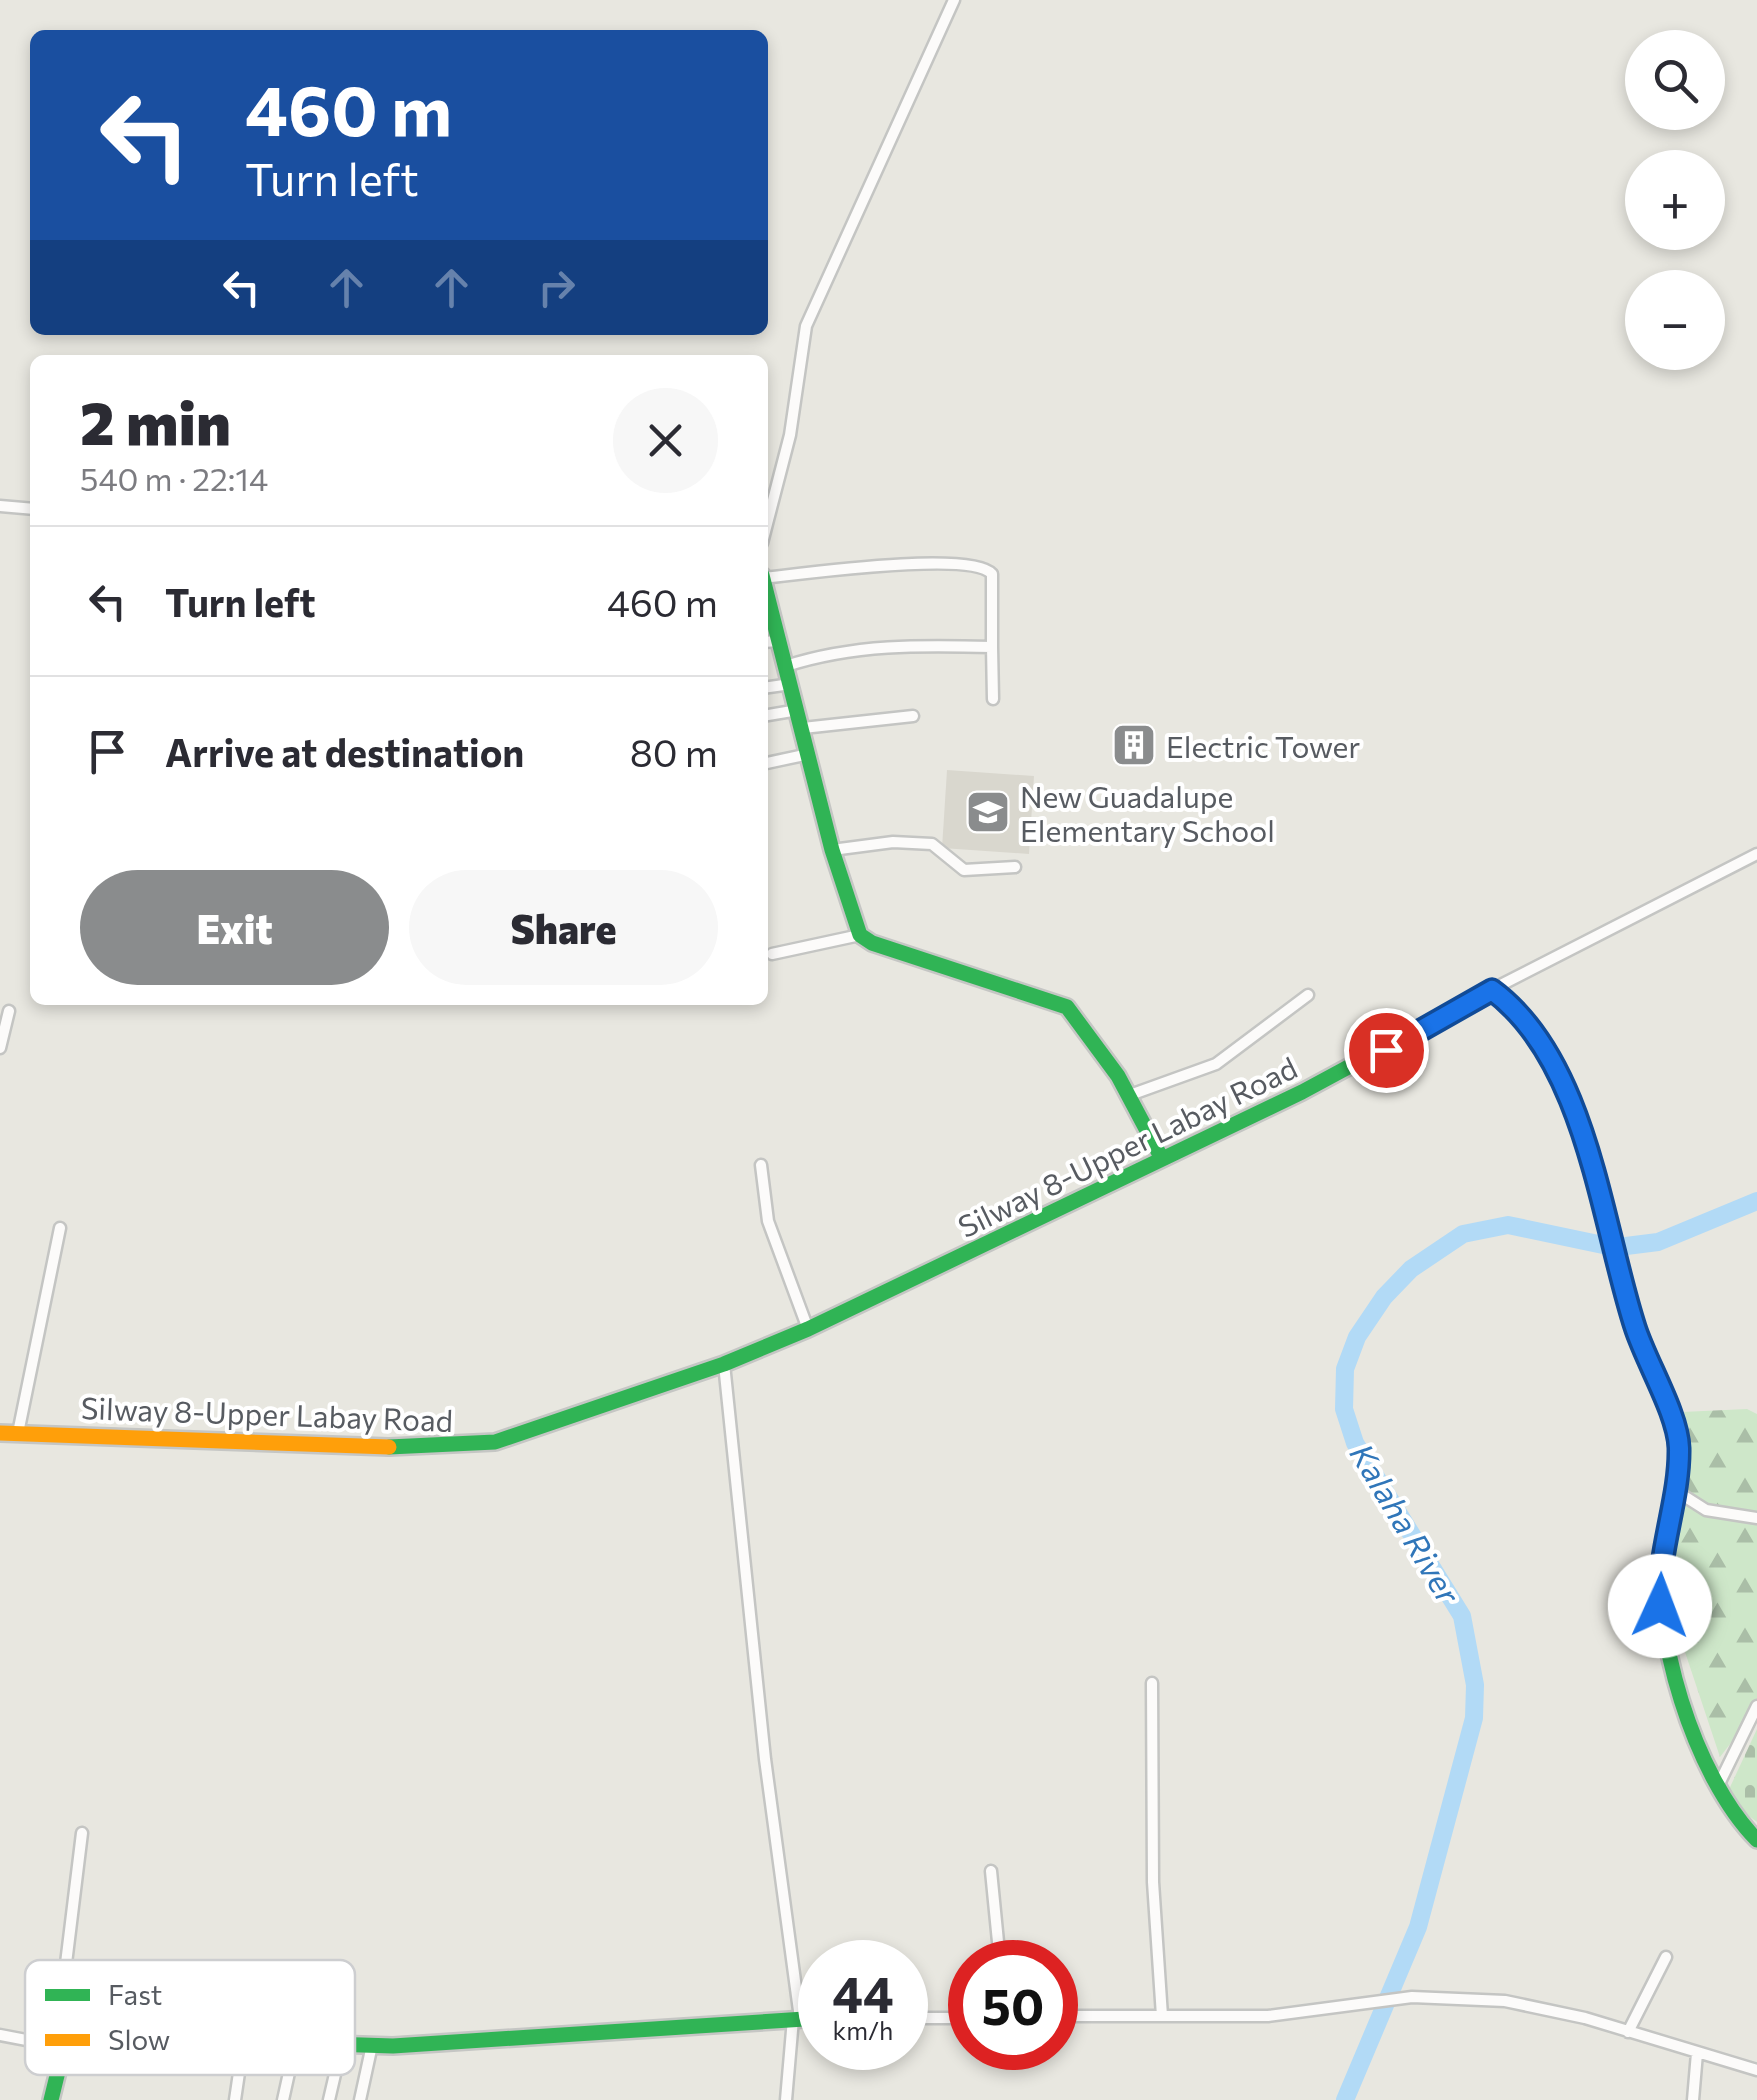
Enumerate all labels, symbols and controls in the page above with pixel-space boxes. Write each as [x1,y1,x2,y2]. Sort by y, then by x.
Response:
map controls [1625,30,1725,370]
button: search [1625,30,1725,130]
text: 460 m [245,65,452,150]
icon: left [80,70,210,200]
text: Turn left [245,150,419,205]
button: + [1625,150,1725,250]
icon: left [214,260,269,315]
icon: ahead [319,260,374,315]
icon: ahead [424,260,479,315]
icon: right [529,260,584,315]
button: − [1625,270,1725,370]
text: 2 min [80,384,231,457]
button: close [613,388,718,493]
text: 540 m · 22:14 [80,458,268,498]
icon: left [80,574,135,629]
text: Turn left [165,578,316,625]
text: 460 m [607,578,718,625]
building icon: Electric Tower [1111,722,1157,768]
icon: arrive [80,724,135,779]
place label: Electric Tower [1166,727,1360,764]
text: Arrive at destination [165,728,524,775]
text: 80 m [630,728,718,775]
place label: New Guadalupe Elementary School [1020,777,1275,848]
school or university icon: New Guadalupe Elementary School [965,789,1011,835]
button: Exit [80,870,389,985]
button: Share [409,870,718,985]
pin [1344,1008,1429,1093]
icon: arrive [1359,1023,1414,1078]
street label: Silway 8-Upper Labay Road [952,1048,1302,1244]
street label: Silway 8-Upper Labay Road [80,1388,454,1438]
water label: Kalaha River [1343,1436,1470,1611]
position arrow [1608,1554,1712,1658]
speed limit sign: 50 [948,1940,1078,2070]
legend [25,1960,355,2075]
text: 44 [832,1962,894,2023]
text: Fast [108,1977,162,2011]
text: km/h [833,2015,893,2045]
text: Slow [108,2022,170,2056]

